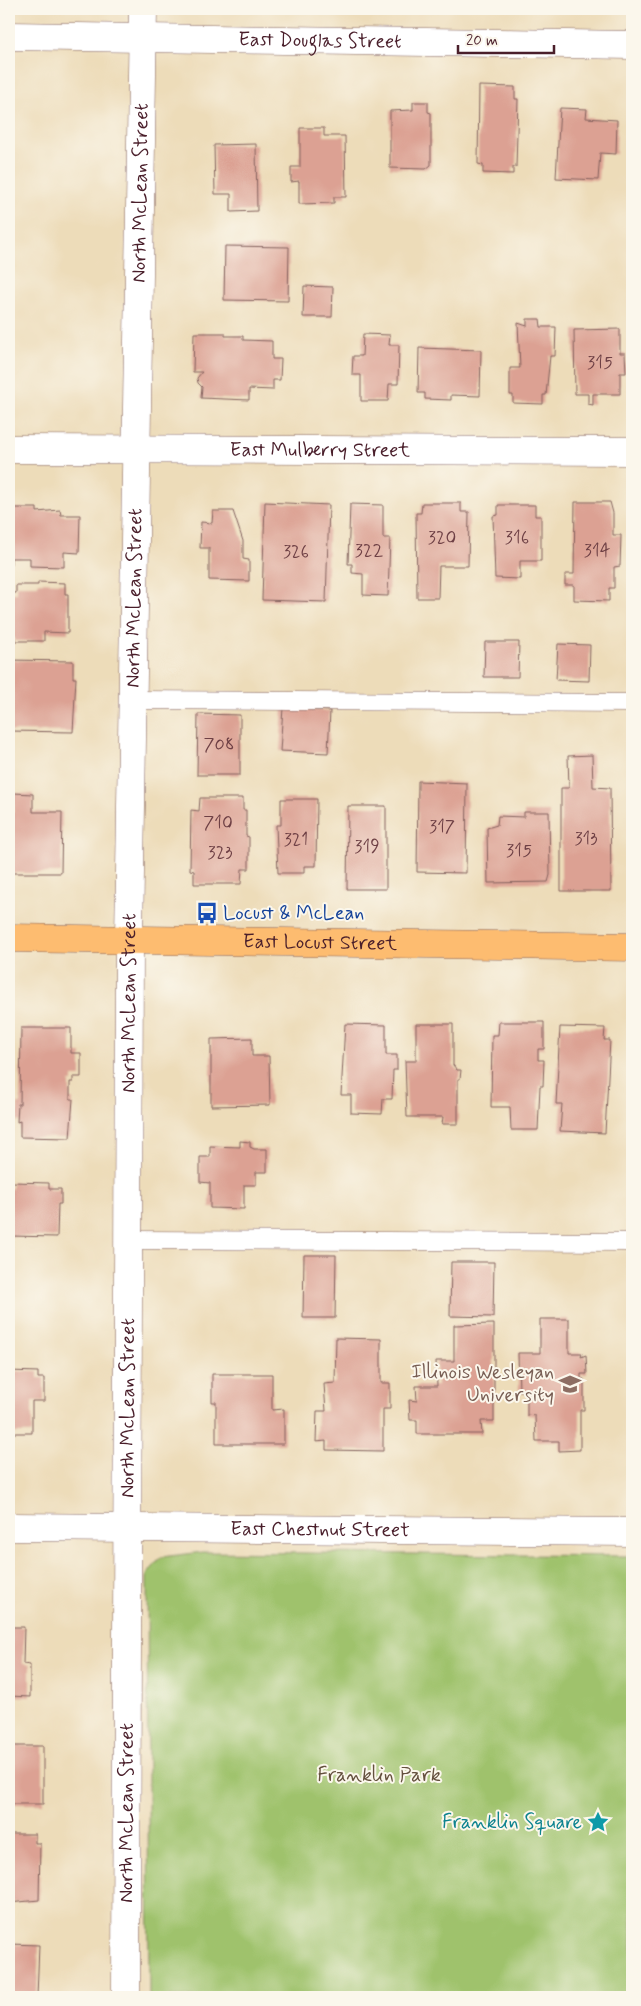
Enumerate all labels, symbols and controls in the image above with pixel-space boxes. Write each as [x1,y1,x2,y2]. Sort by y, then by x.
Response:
scale bar [458,22,555,54]
street label: East Douglas Street [238,26,402,56]
text: 20 m [466,31,498,51]
street label: North McLean Street [125,103,155,283]
house number: 315 [587,351,613,375]
street label: East Mulberry Street [230,436,410,464]
street label: North McLean Street [119,508,149,688]
house number: 320 [428,526,456,550]
house number: 316 [505,526,529,550]
house number: 322 [355,539,383,563]
house number: 314 [584,539,611,563]
house number: 326 [283,540,309,564]
house number: 708 [204,733,234,757]
house number: 710 [203,811,233,835]
house number: 317 [429,815,455,839]
house number: 313 [574,827,598,851]
house number: 321 [284,828,308,852]
house number: 319 [354,835,380,859]
house number: 315 [506,839,532,863]
house number: 323 [208,841,232,865]
bus stop icon: Locust & McLean [194,900,220,926]
place label: Locust & McLean [223,900,364,927]
street label: North McLean Street [115,913,143,1093]
street label: East Locust Street [243,928,398,957]
street label: North McLean Street [114,1318,141,1498]
place label: Illinois Wesleyan University [411,1359,554,1409]
school or university icon: Illinois Wesleyan University [557,1371,583,1397]
street label: East Chestnut Street [230,1515,410,1544]
street label: North McLean Street [113,1723,140,1903]
park label: Franklin Park [317,1762,441,1789]
place label: Franklin Square [442,1809,582,1836]
place icon: Franklin Square [585,1809,611,1835]

